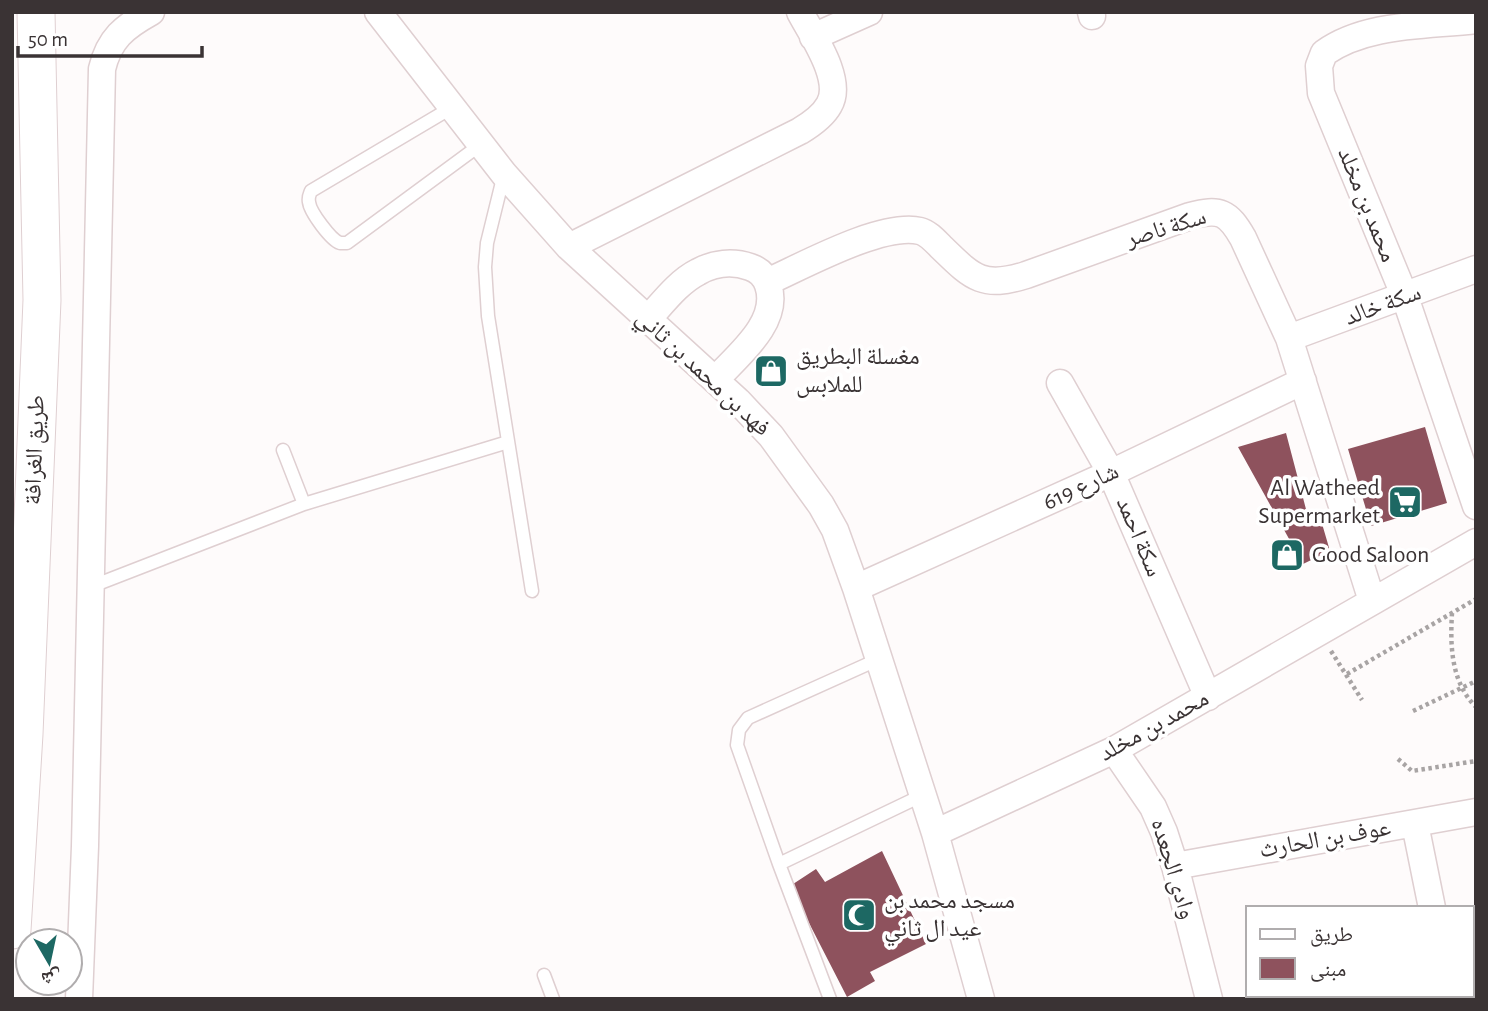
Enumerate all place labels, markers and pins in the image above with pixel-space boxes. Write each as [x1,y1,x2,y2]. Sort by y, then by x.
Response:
place label: مغسلة البطريق للملابس [796,345,920,398]
shop icon: مغسلة البطريق للملابس [752,352,790,390]
place label: Al Watheed Supermarket [1258,476,1380,528]
supermarket icon: Al Watheed Supermarket [1386,483,1424,521]
shop icon: Good Saloon [1268,536,1306,574]
place label: Good Saloon [1312,543,1429,567]
place label: مسجد محمد بن عيد ال ثاني [884,889,1015,947]
mosque icon: مسجد محمد بن عيد ال ثاني [840,896,878,934]

